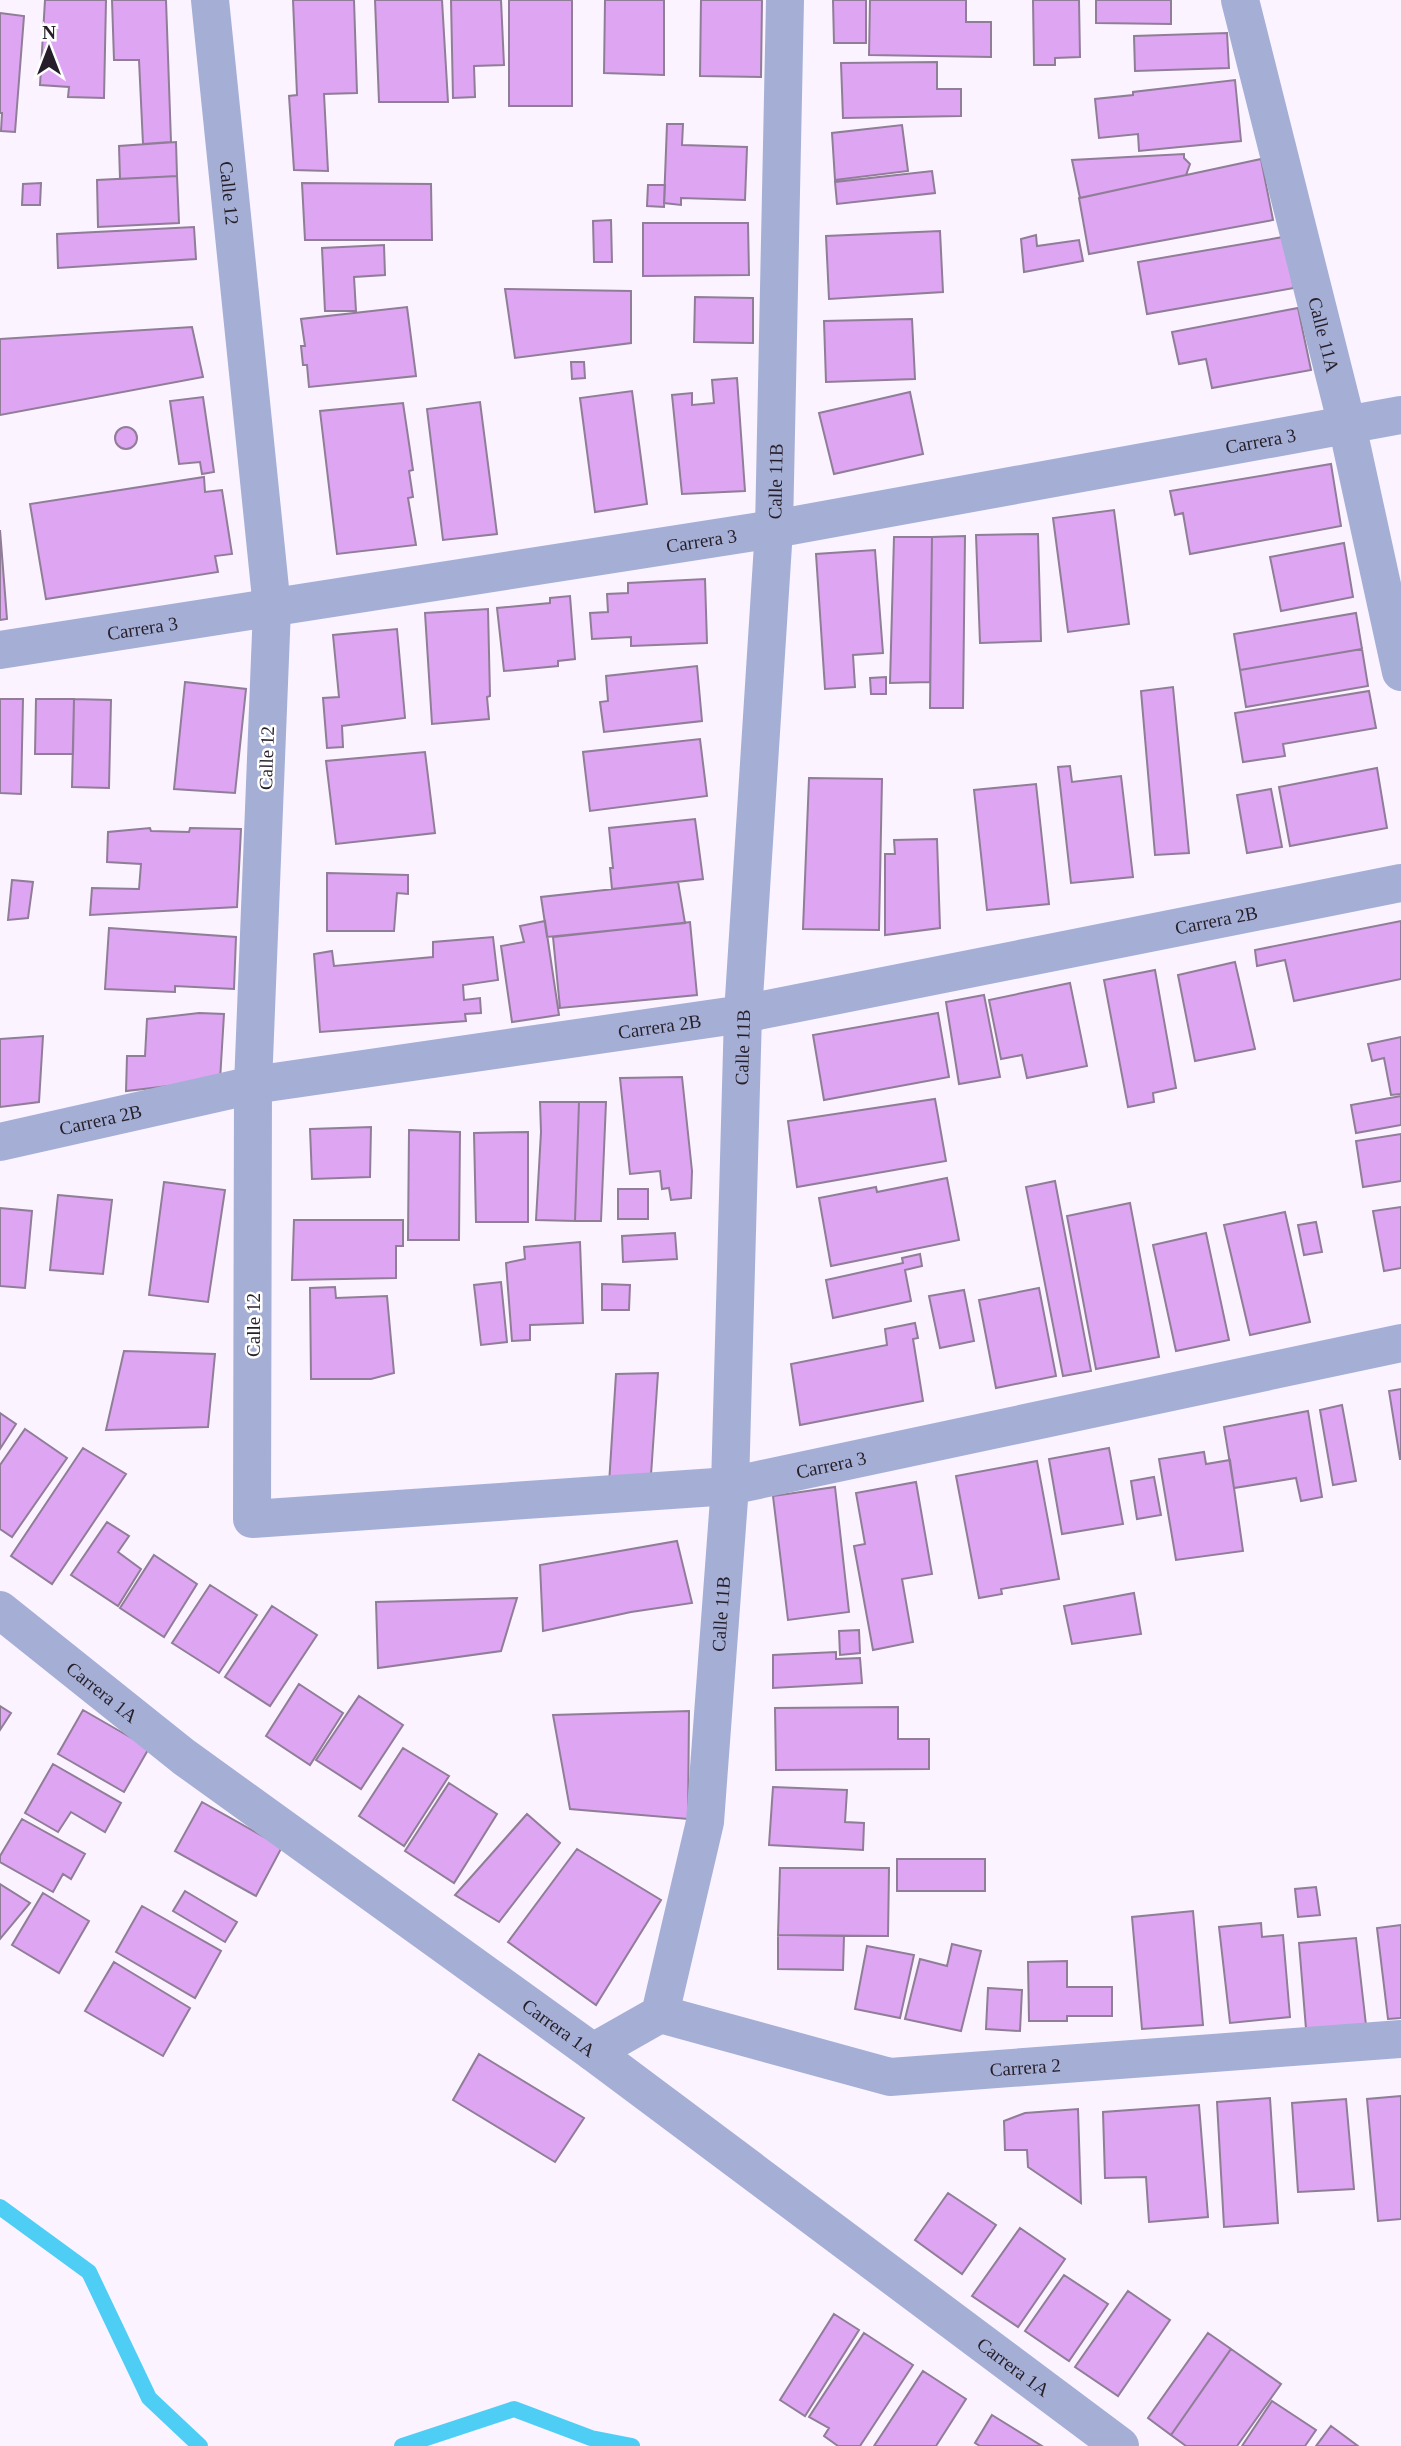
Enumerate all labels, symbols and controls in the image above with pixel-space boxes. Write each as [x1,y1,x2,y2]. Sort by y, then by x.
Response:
north arrow [14,14,84,84]
text: N [42,22,56,43]
street label: Calle 12 [215,160,243,226]
street label: Calle 11A [1304,295,1343,375]
street label: Carrera 3 [1224,424,1298,458]
street label: Calle 11B [764,443,787,519]
street label: Carrera 3 [665,525,738,557]
street label: Carrera 3 [106,612,179,644]
street label: Calle 12 [255,726,278,790]
street label: Carrera 2B [1173,902,1260,939]
street label: Calle 11B [731,1009,754,1086]
street label: Carrera 2B [616,1010,703,1043]
street label: Carrera 2B [57,1100,144,1139]
street label: Calle 12 [243,1293,264,1357]
street label: Carrera 3 [794,1447,868,1483]
street label: Calle 11B [708,1575,734,1652]
street label: Carrera 1A [62,1657,142,1727]
street label: Carrera 1A [518,1995,600,2061]
street label: Carrera 2 [989,2054,1061,2081]
street label: Carrera 1A [973,2333,1054,2401]

